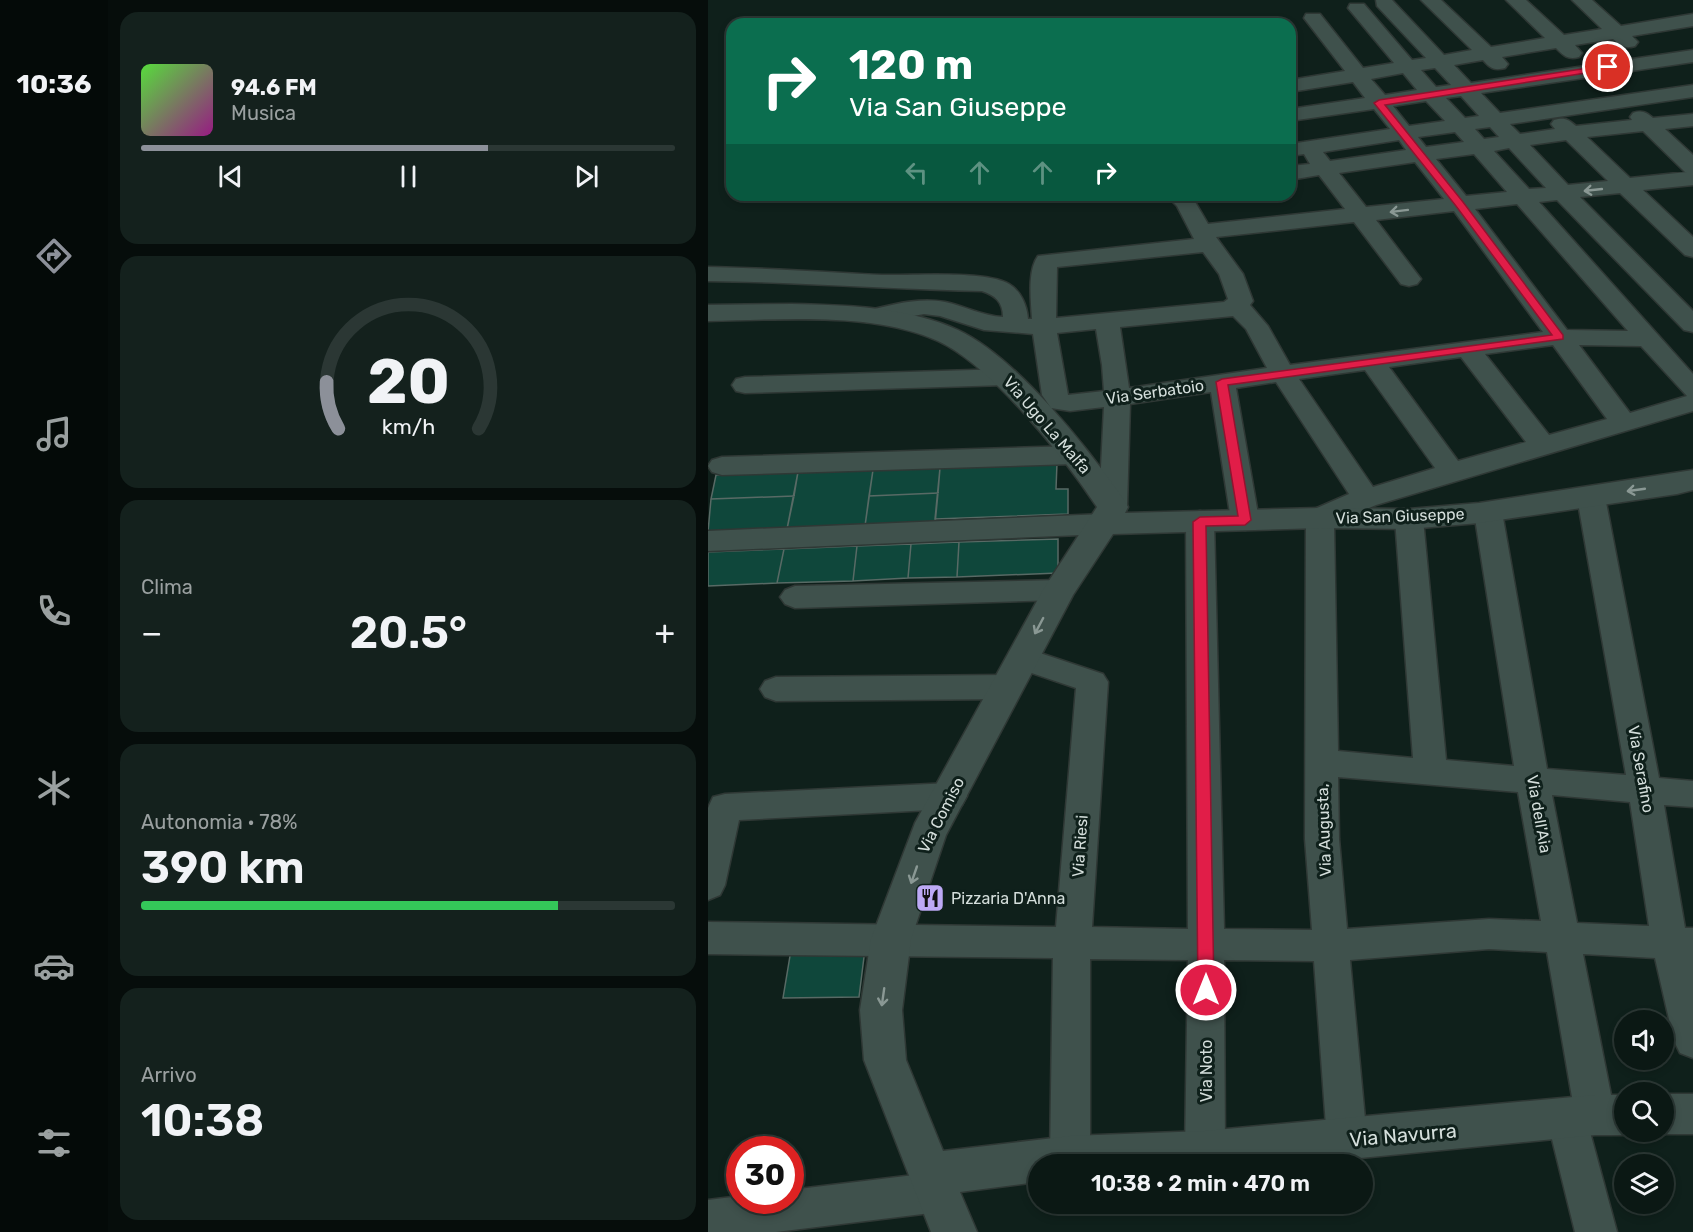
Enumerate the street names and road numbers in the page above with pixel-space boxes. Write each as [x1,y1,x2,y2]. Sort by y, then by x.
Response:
street label: Via Ugo La Malfa [999,372,1095,478]
street label: Via Serbatoio [1105,376,1205,408]
street label: Via San Giuseppe [1335,504,1465,528]
street label: Via Serafino [1624,724,1658,814]
street label: Via dell'Aia [1523,773,1555,855]
street label: Via Comiso [914,774,968,856]
street label: Via Augusta, [1313,783,1335,877]
street label: Via Riesi [1068,814,1092,878]
street label: Via Noto [1197,1040,1216,1102]
street label: Via Navurra [1348,1118,1458,1152]

